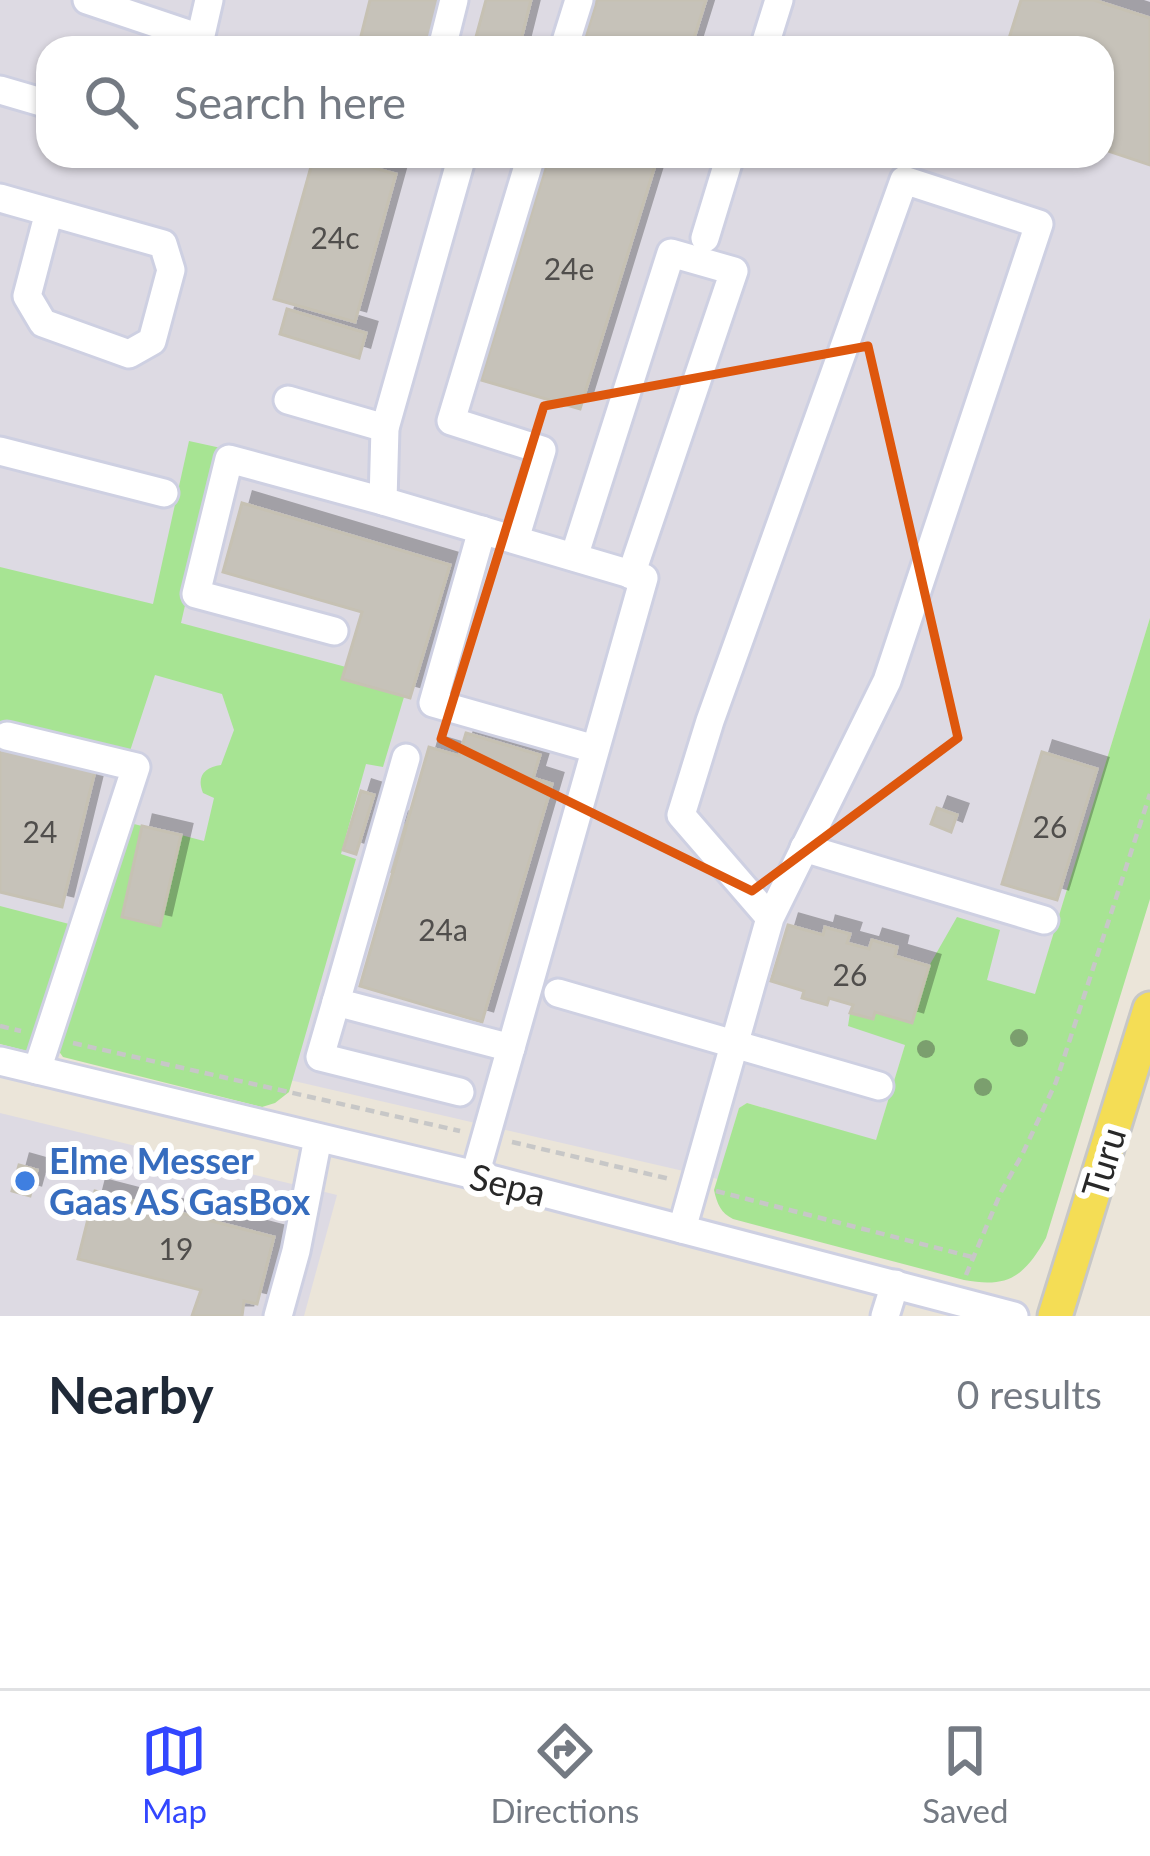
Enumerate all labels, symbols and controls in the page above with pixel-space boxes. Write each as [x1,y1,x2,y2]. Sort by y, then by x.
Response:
search box [36,36,1114,168]
icon: search [78,69,144,135]
text: Search here [174,75,406,129]
house number: 24c [310,219,360,255]
house number: 24e [544,250,594,286]
house number: 26 [1033,808,1067,844]
house number: 24 [23,813,57,849]
house number: 24a [418,911,468,947]
house number: 26 [833,956,867,992]
street label: Turu [1072,1122,1134,1202]
place label: Elme Messer Gaas AS GasBox [49,1138,310,1223]
street label: Sepa [466,1153,550,1215]
marker: Elme Messer Gaas AS GasBox [12,1168,38,1194]
house number: 19 [159,1230,193,1266]
text: Nearby [48,1364,214,1425]
text: 0 results [957,1371,1102,1417]
tab: Map [141,1718,207,1830]
tab: Directions [490,1718,639,1830]
tab: Saved [922,1718,1009,1830]

